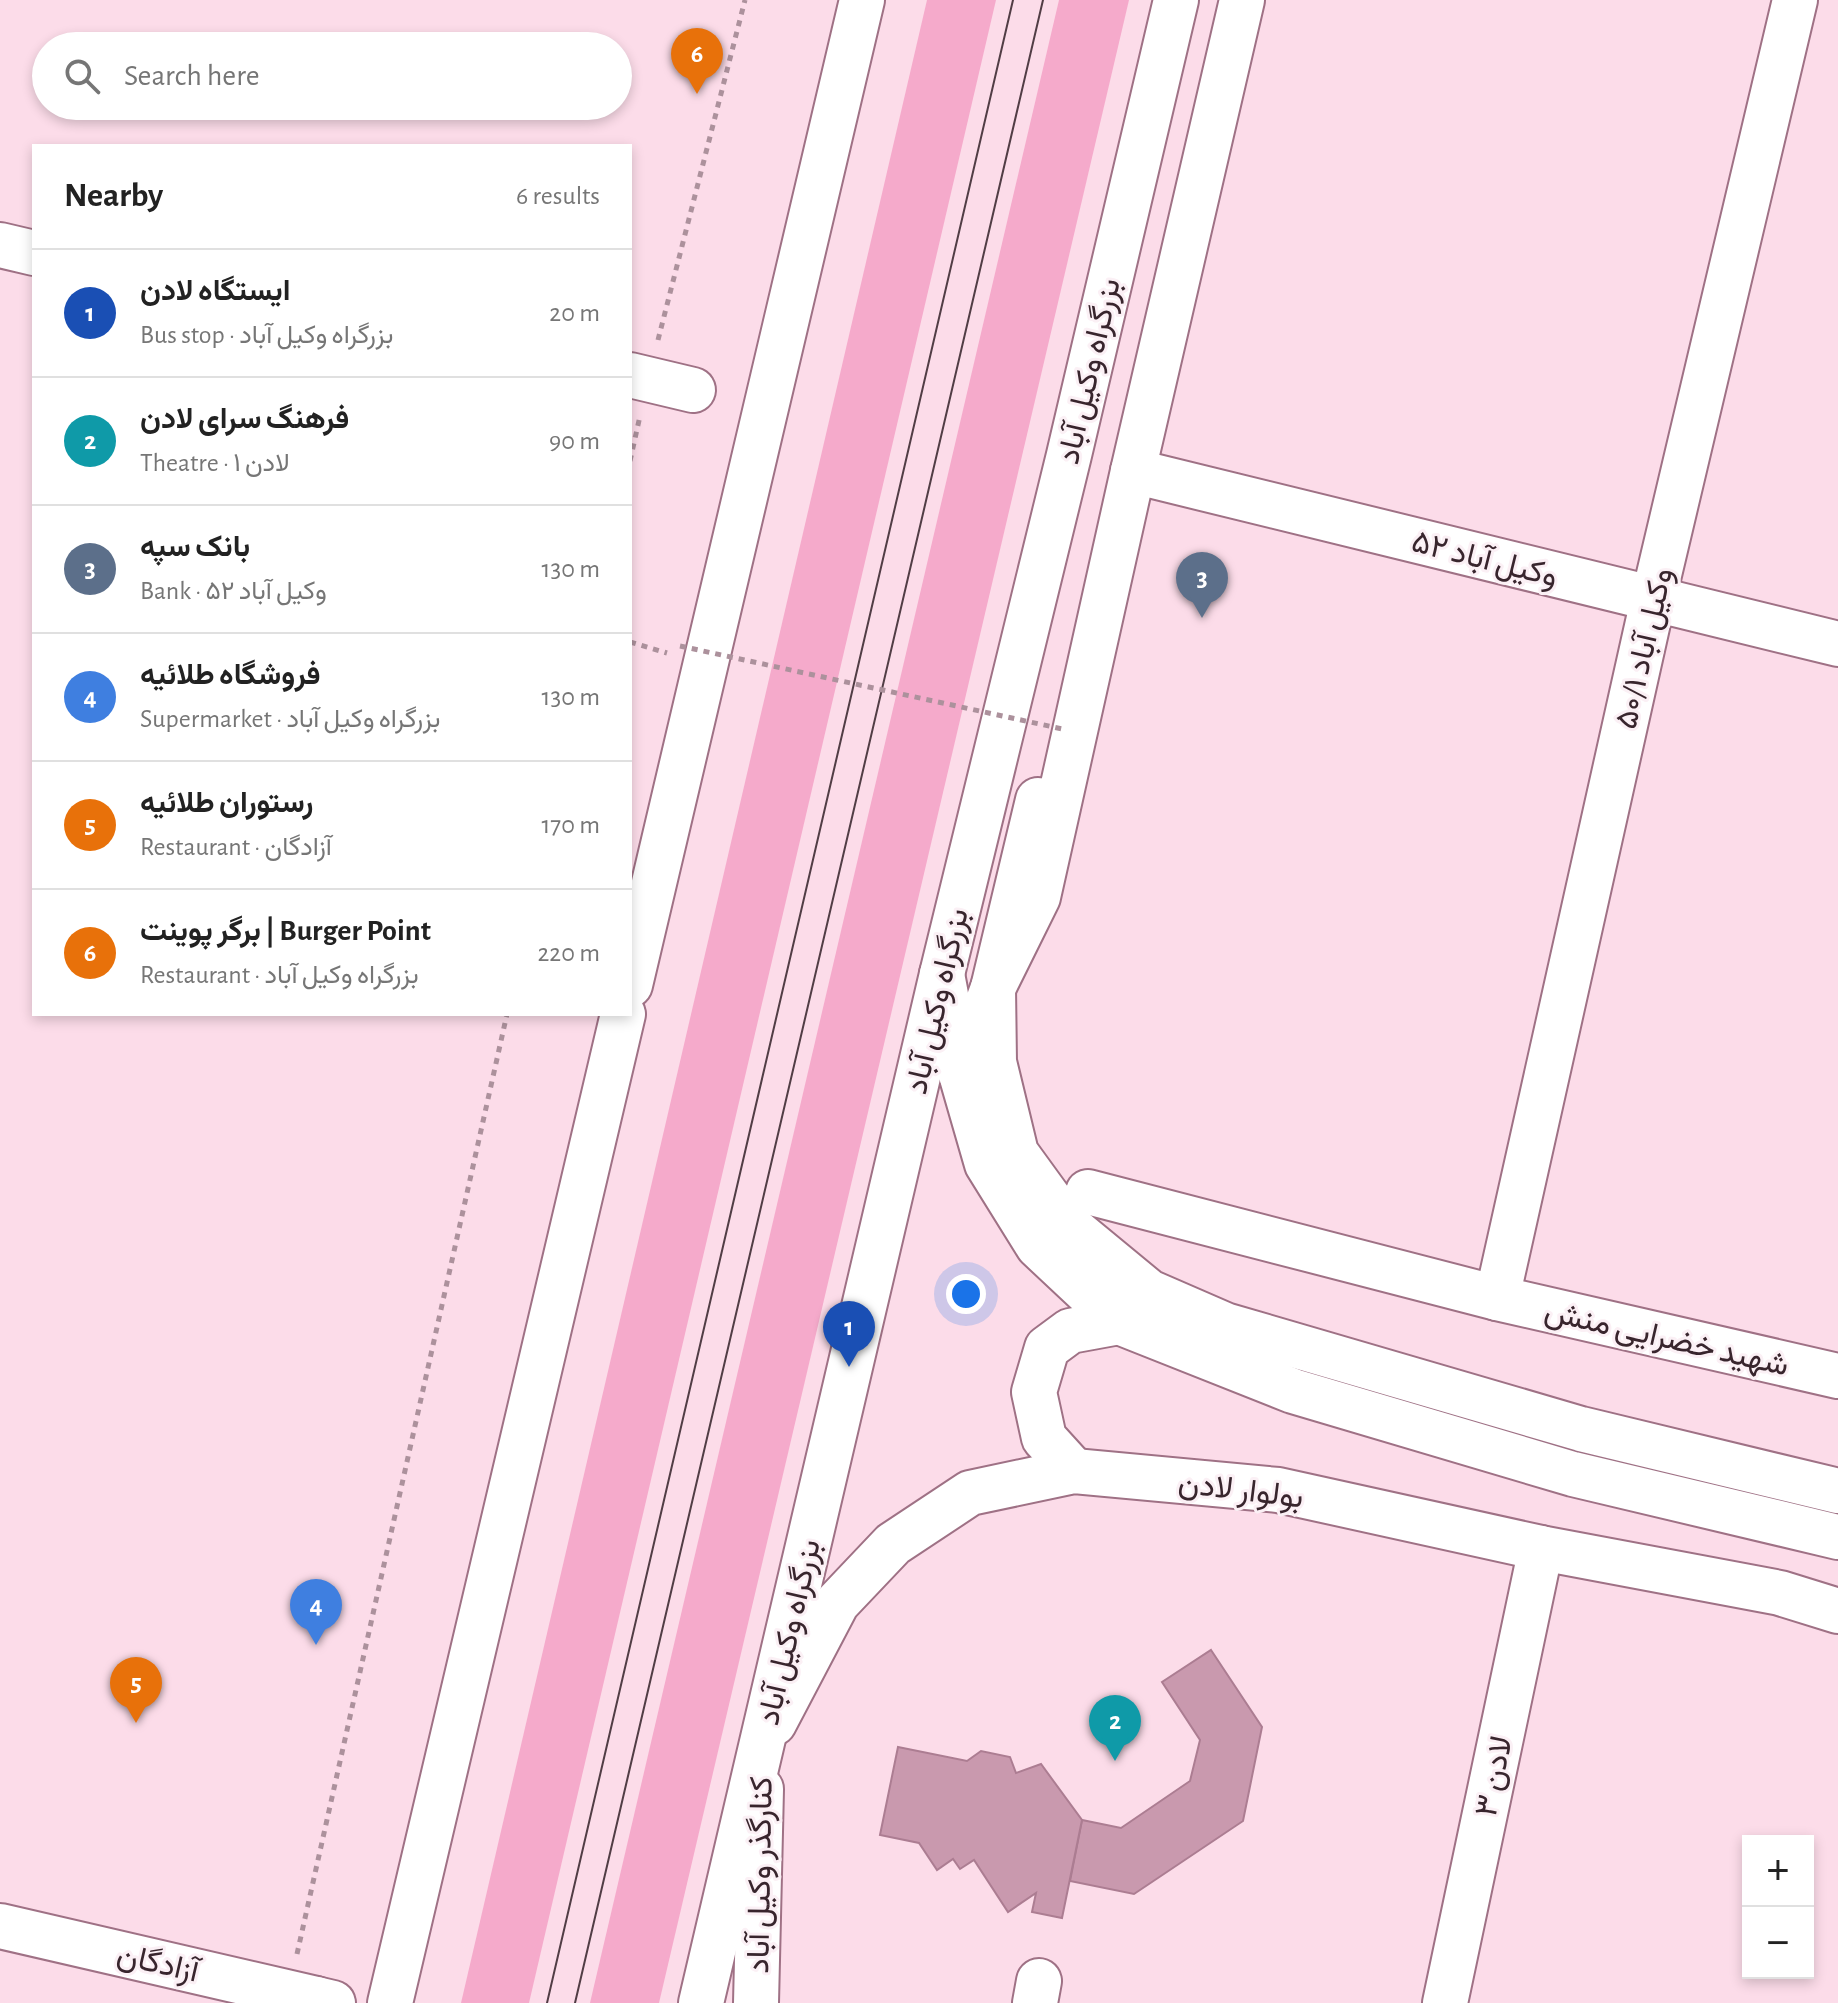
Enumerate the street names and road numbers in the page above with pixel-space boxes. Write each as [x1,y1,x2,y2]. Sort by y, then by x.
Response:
street label: بزرگراه وکیل آباد [1052,275,1129,468]
street label: ۵۲ وکیل آباد [1408,525,1561,595]
street label: وکیل آباد ۵۰/۱ [1610,564,1681,733]
street label: بزرگراه وکیل آباد [900,905,977,1098]
street label: شهید خضرایی منش [1541,1294,1792,1385]
street label: بولوار لادن [1176,1466,1305,1517]
street label: بزرگراه وکیل آباد [752,1536,829,1729]
street label: لادن ۳ [1470,1733,1519,1820]
street label: کنارگذر وکیل آباد [742,1776,781,1974]
street label: آزادگان [113,1938,204,1991]

